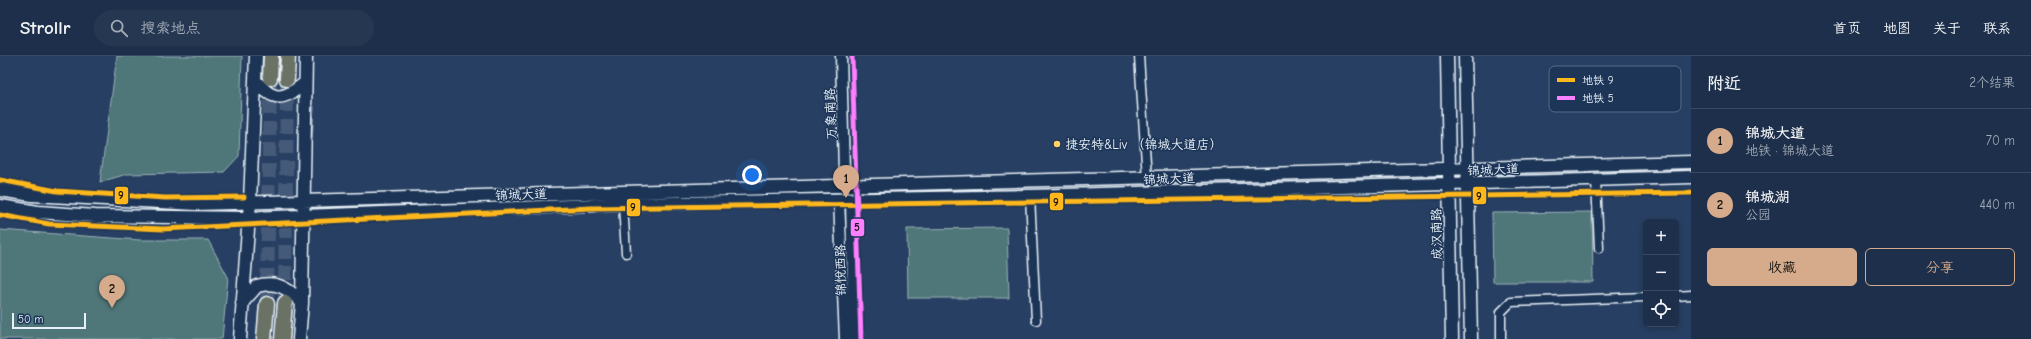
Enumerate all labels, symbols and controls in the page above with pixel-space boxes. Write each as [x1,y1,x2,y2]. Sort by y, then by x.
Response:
search box [94,10,374,46]
text: Strollr [20,17,70,39]
icon: search [108,17,130,39]
text: 搜索地点 [140,19,200,37]
text: 首页 [1833,20,1861,37]
text: 地图 [1883,20,1911,37]
text: 关于 [1933,20,1961,37]
text: 联系 [1983,20,2011,37]
legend [1549,66,1681,112]
text: 地铁 9 [1582,74,1614,87]
text: 附近 [1707,74,1741,93]
text: 2个结果 [1969,75,2015,90]
street label: 万象南路 [822,88,839,140]
text: 地铁 5 [1582,92,1614,105]
text: 锦城大道 [1745,124,1805,142]
text: 1 [1717,133,1723,148]
text: 70 m [1986,133,2015,148]
place label: 捷安特&Liv （锦城大道店） [1065,137,1223,152]
marker: 捷安特&Liv （锦城大道店） [1052,139,1062,149]
text: 地铁 · 锦城大道 [1745,143,1834,158]
street label: 锦城大道 [1467,161,1519,178]
your location [742,165,762,185]
pin: 1 [833,165,859,198]
street label: 锦城大道 [1143,170,1195,187]
line badge: 9 [114,186,129,205]
street label: 锦城大道 [495,186,547,203]
line badge: 9 [1472,186,1487,205]
text: 锦城湖 [1745,188,1790,206]
text: 9 [118,189,124,202]
text: 9 [1476,190,1482,203]
line badge: 9 [1049,192,1064,211]
text: 9 [1053,196,1059,209]
text: 2 [1717,197,1723,212]
text: 440 m [1979,197,2015,212]
line badge: 9 [626,198,641,217]
text: 9 [630,201,636,214]
text: 公园 [1745,207,1771,222]
street label: 成汉南路 [1429,208,1444,260]
line badge: 5 [850,218,865,237]
map controls [1643,219,1679,327]
button: + [1643,219,1679,255]
text: 5 [854,221,860,234]
street label: 锦悦西路 [833,244,848,296]
button: 收藏 [1707,248,1857,286]
button: 分享 [1865,248,2015,286]
button: − [1643,255,1679,291]
pin: 2 [99,275,125,308]
button: locate [1643,291,1679,327]
scale bar [12,311,86,330]
text: 50 m [18,313,43,326]

